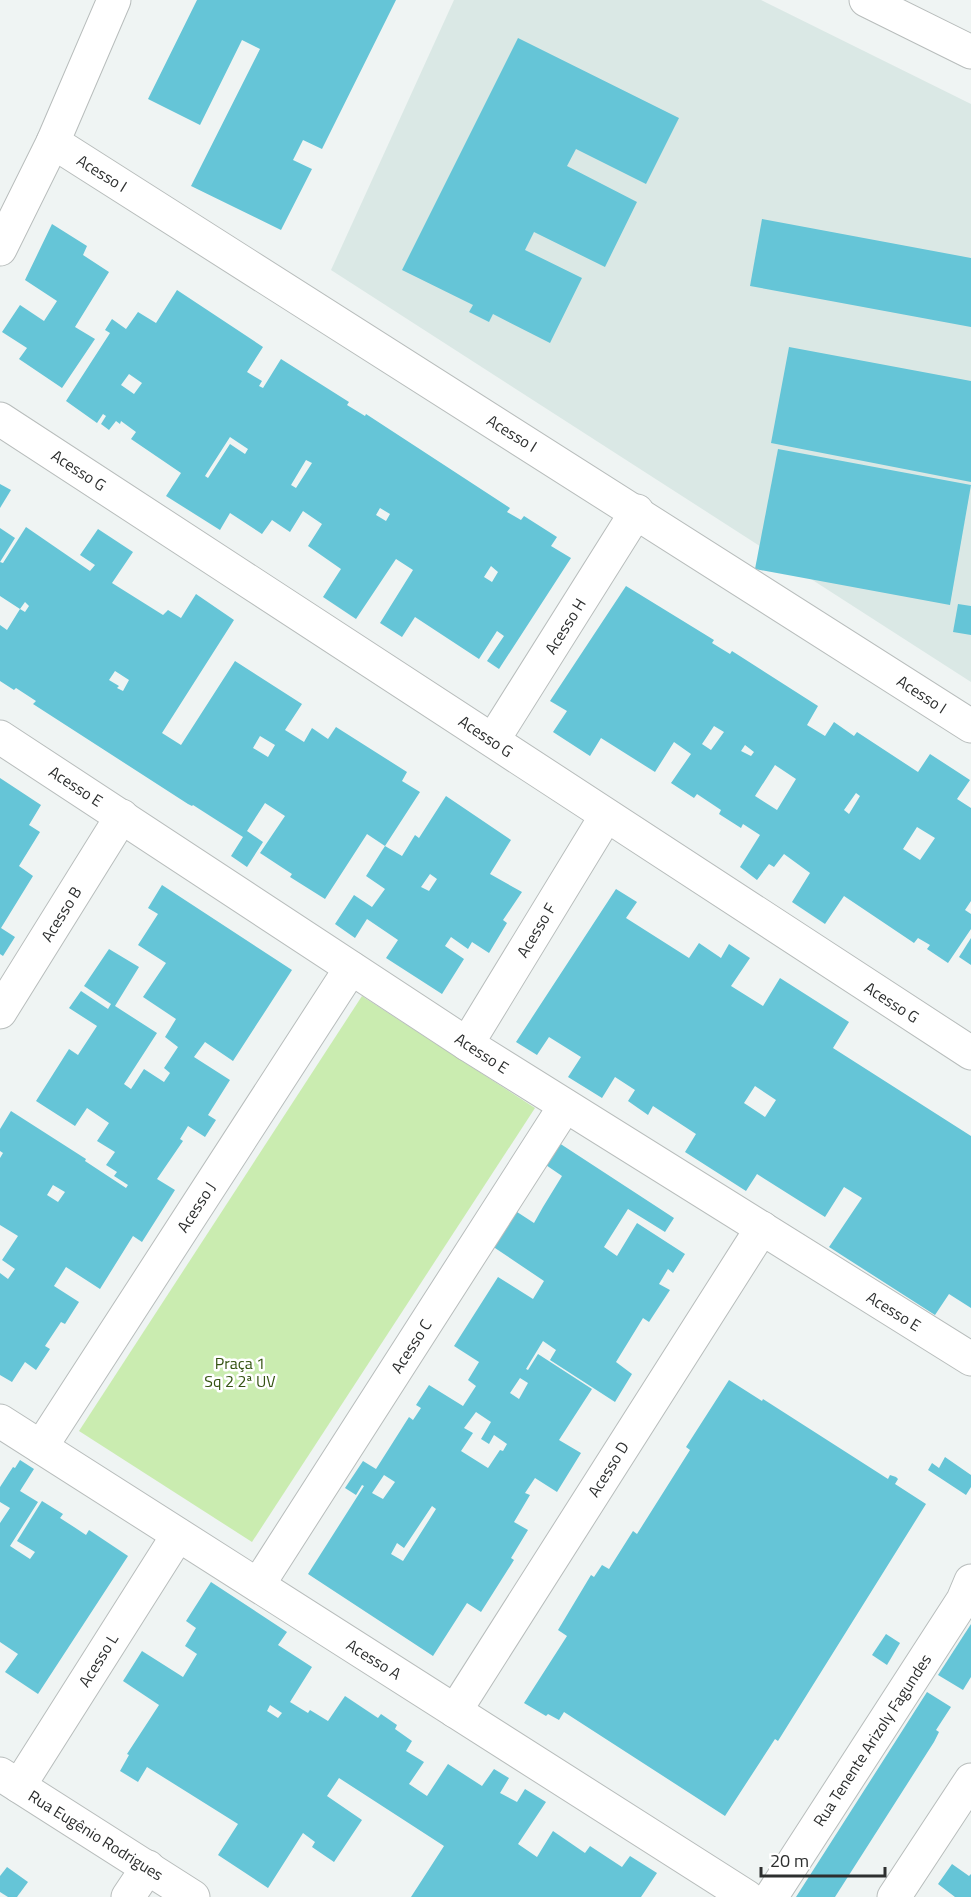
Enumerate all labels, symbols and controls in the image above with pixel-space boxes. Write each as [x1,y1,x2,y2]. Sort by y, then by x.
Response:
street label: Acesso I [72,148,132,198]
street label: Acesso I [482,408,542,458]
street label: Acesso G [47,443,111,497]
street label: Acesso H [538,593,592,659]
street label: Acesso I [892,669,952,719]
street label: Acesso G [454,709,518,763]
street label: Acesso E [44,760,108,813]
street label: Acesso B [35,882,87,946]
street label: Acesso F [510,898,562,962]
street label: Acesso G [860,975,924,1029]
street label: Acesso E [450,1027,514,1080]
street label: Acesso J [171,1177,221,1237]
street label: Acesso E [862,1285,926,1337]
street label: Acesso C [385,1314,438,1378]
park label: Praça 1 Sq 2 2ª UV [204,1351,276,1393]
street label: Acesso D [582,1437,634,1501]
street label: Acesso L [72,1628,124,1691]
street label: Acesso A [342,1633,407,1686]
street label: Rua Tenente Arizoly Fagundes [807,1649,937,1831]
street label: Rua Eugênio Rodrigues [24,1784,168,1886]
scale bar [761,1840,886,1878]
text: 20 m [770,1847,809,1874]

